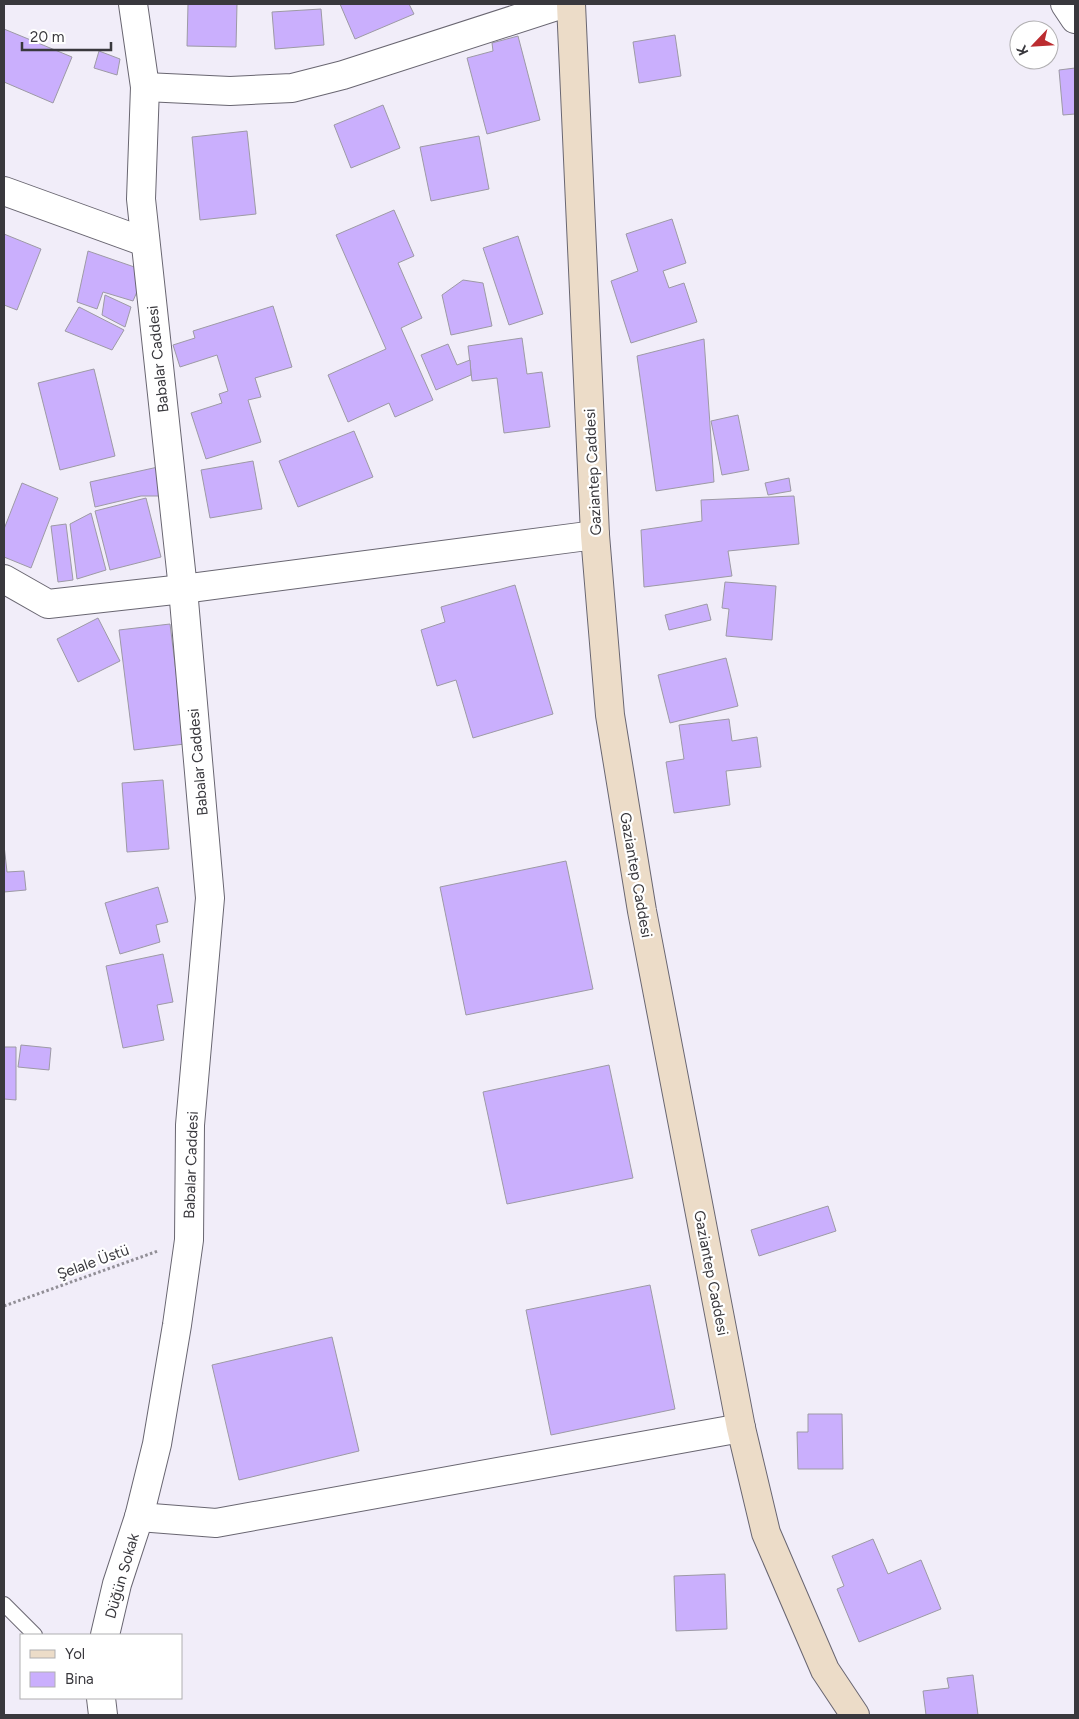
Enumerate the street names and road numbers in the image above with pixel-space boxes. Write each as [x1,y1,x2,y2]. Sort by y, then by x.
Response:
street label: Babalar Caddesi [143,305,173,413]
street label: Gaziantep Caddesi [581,408,605,536]
street label: Babalar Caddesi [184,708,212,816]
street label: Gaziantep Caddesi [616,811,656,939]
street label: Babalar Caddesi [180,1111,202,1219]
street label: Gaziantep Caddesi [690,1209,732,1337]
street label: Şelale Üstü [55,1241,131,1283]
street label: Düğün Sokak [101,1531,143,1621]

